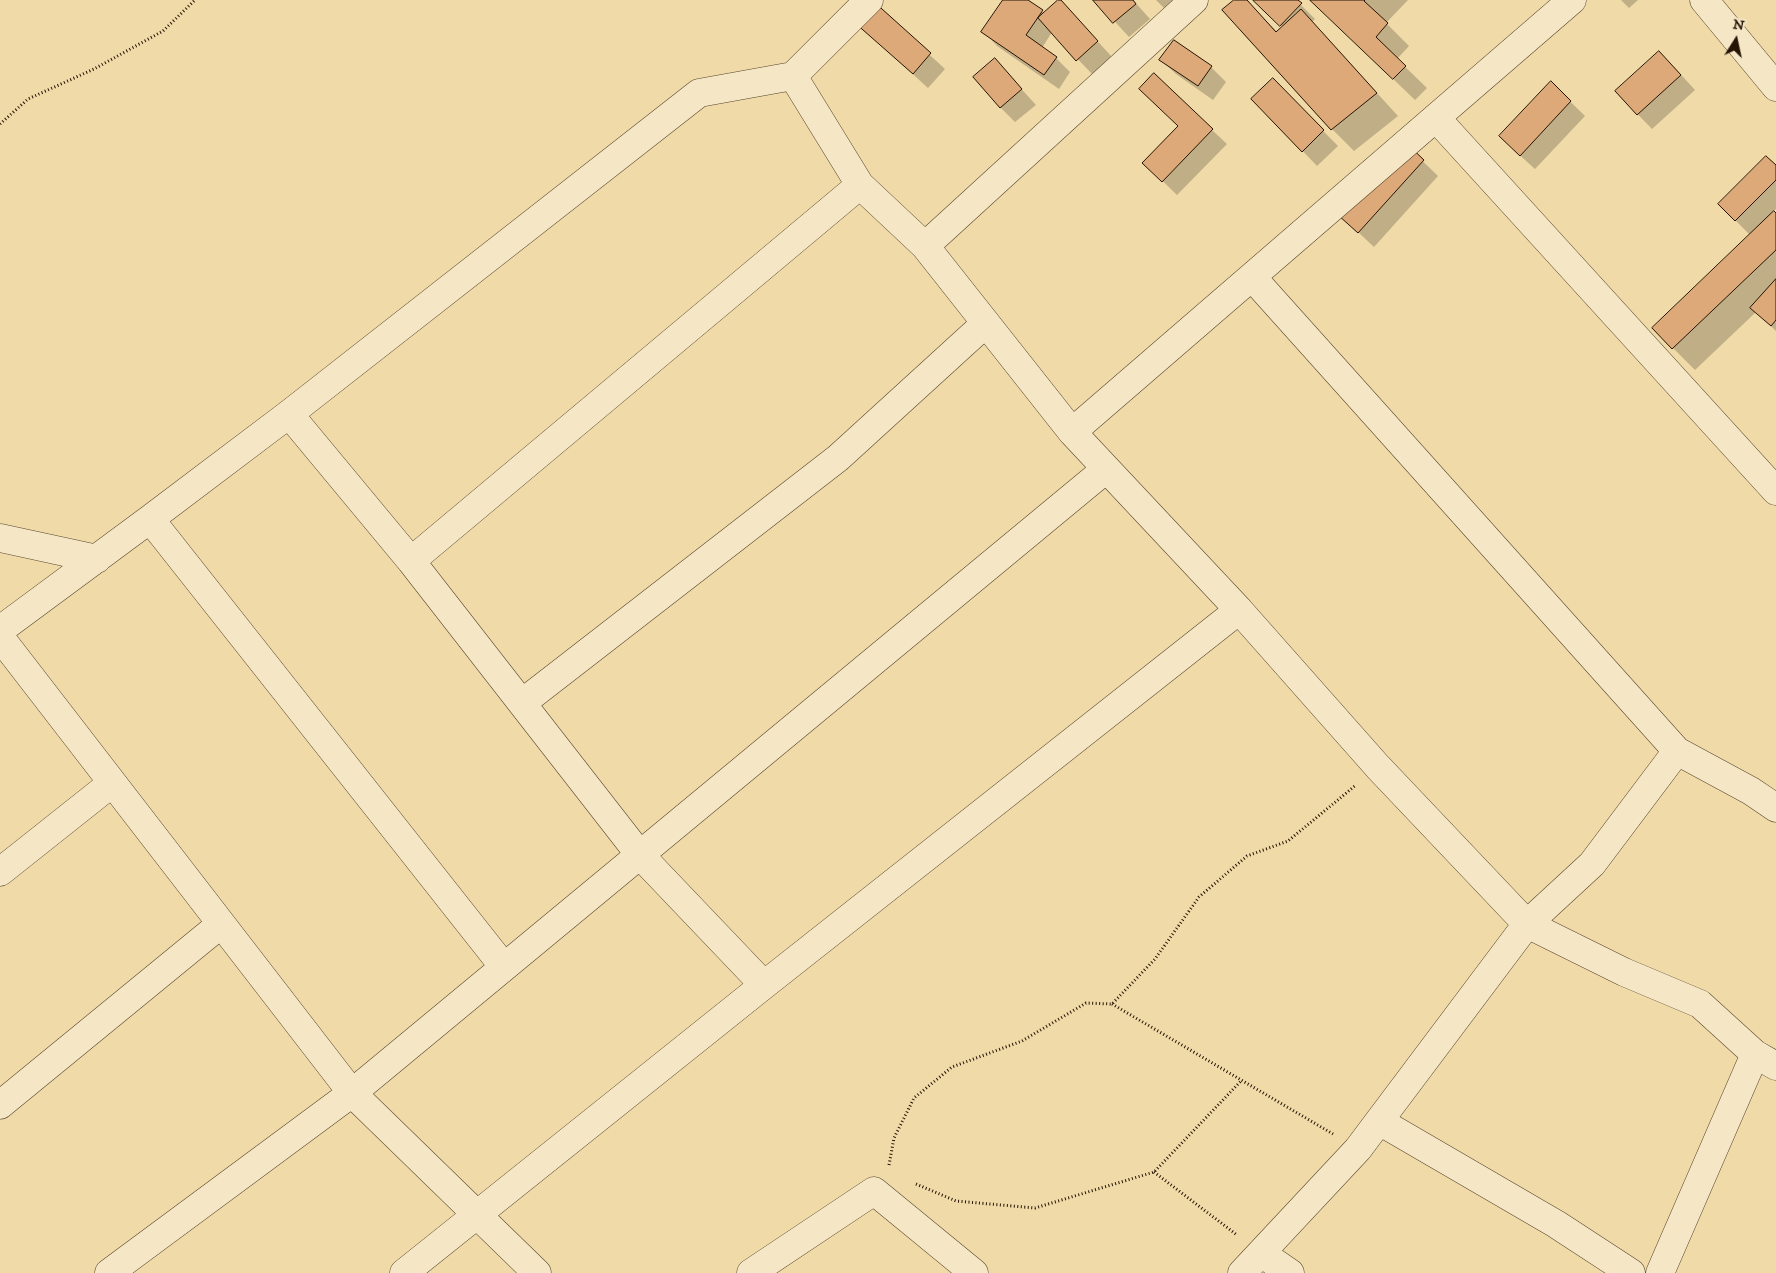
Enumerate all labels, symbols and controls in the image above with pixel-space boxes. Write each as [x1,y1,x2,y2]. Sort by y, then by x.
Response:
north arrow [1711,15,1761,65]
text: N [1731,15,1746,35]

